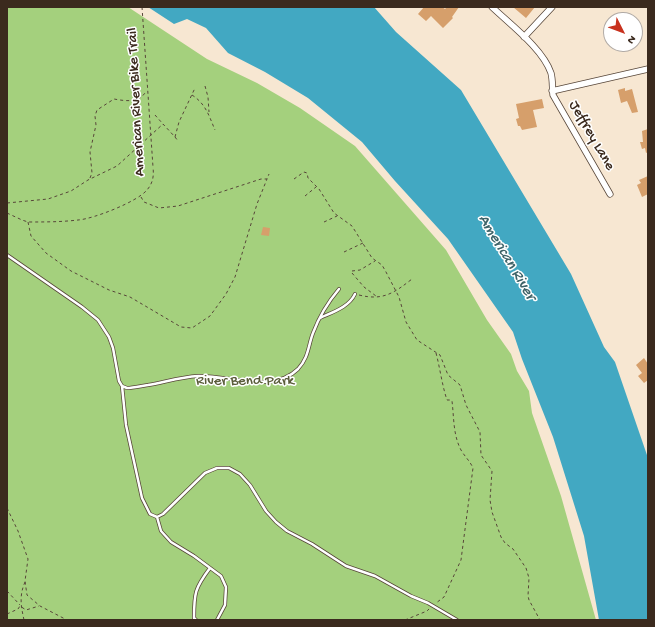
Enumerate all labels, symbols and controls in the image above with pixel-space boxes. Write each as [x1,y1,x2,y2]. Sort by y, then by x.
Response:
north arrow [603,12,643,52]
street label: American River Bike Trail [124,27,150,177]
text: N [624,33,638,46]
street label: Jeffrey Lane [564,98,618,174]
water label: American River [473,212,539,304]
park label: River Bend Park [196,373,294,391]

